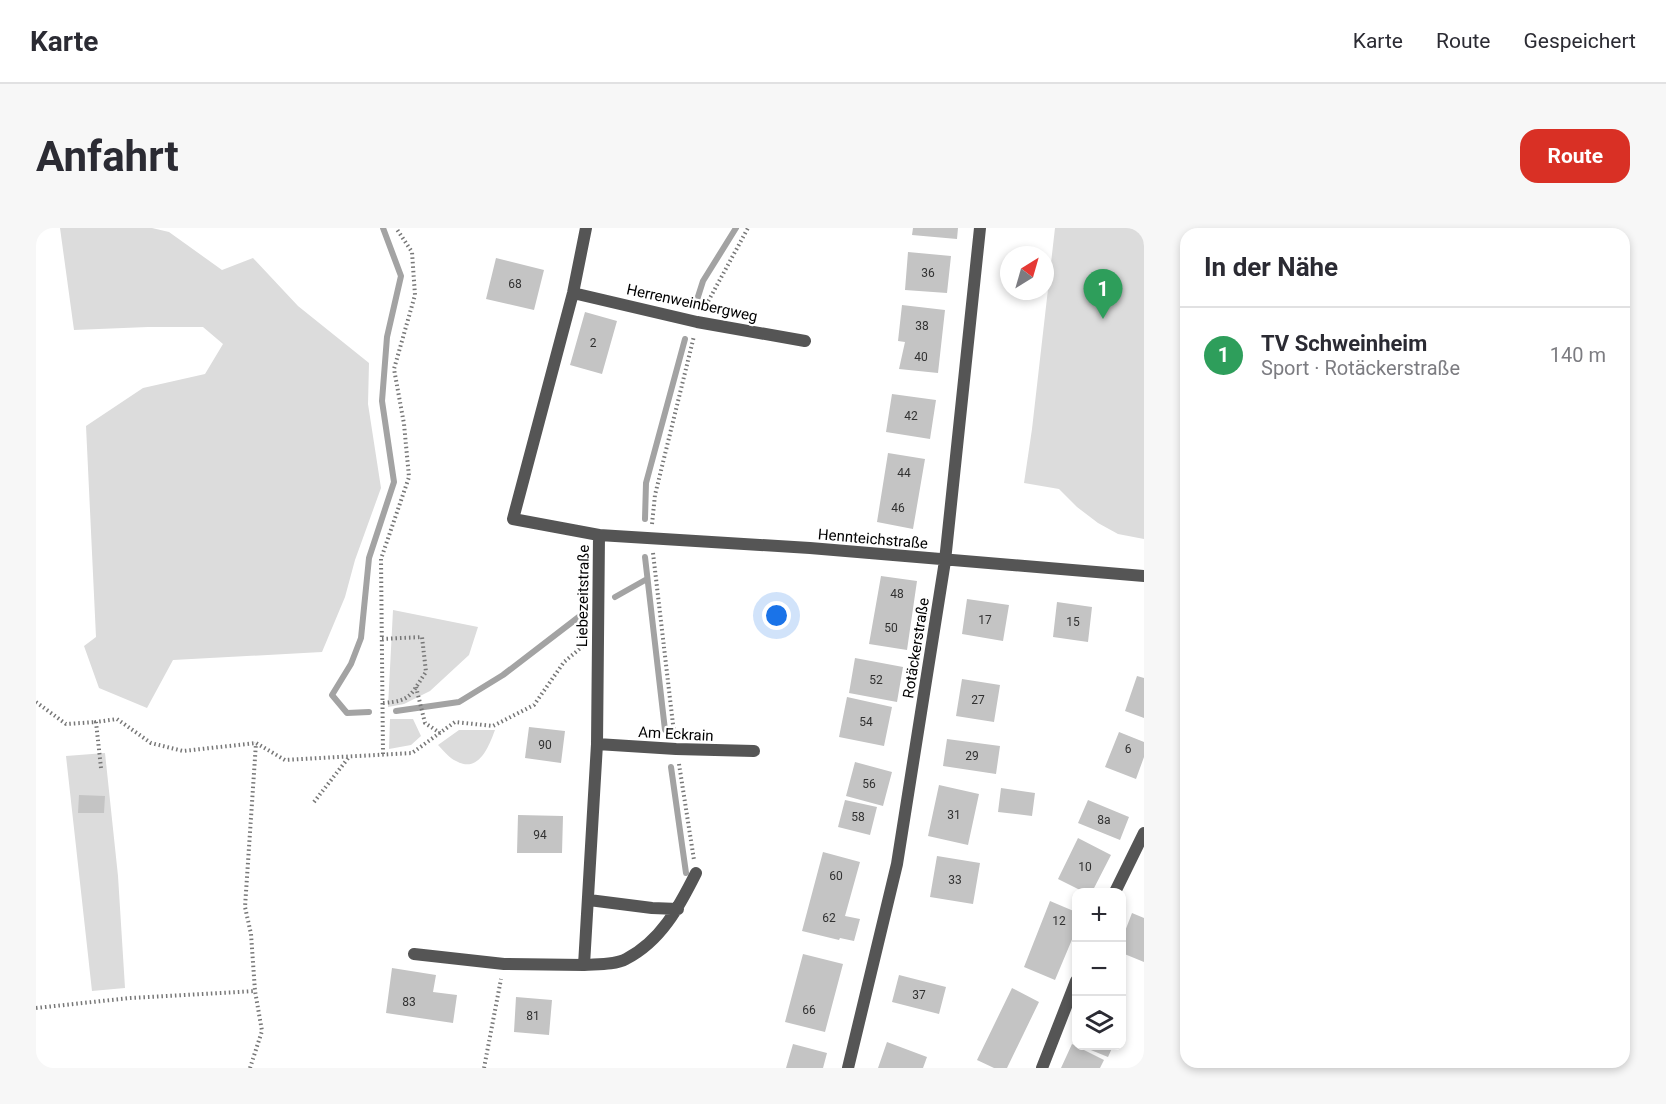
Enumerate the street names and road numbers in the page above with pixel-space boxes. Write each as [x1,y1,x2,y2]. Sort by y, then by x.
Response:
street label: Herrenweinbergweg [625,280,759,326]
street label: Hennteichstraße [817,525,929,553]
street label: Liebezeitstraße [573,545,593,647]
street label: Rotäckerstraße [899,596,933,700]
street label: Am Eckrain [638,723,714,745]

